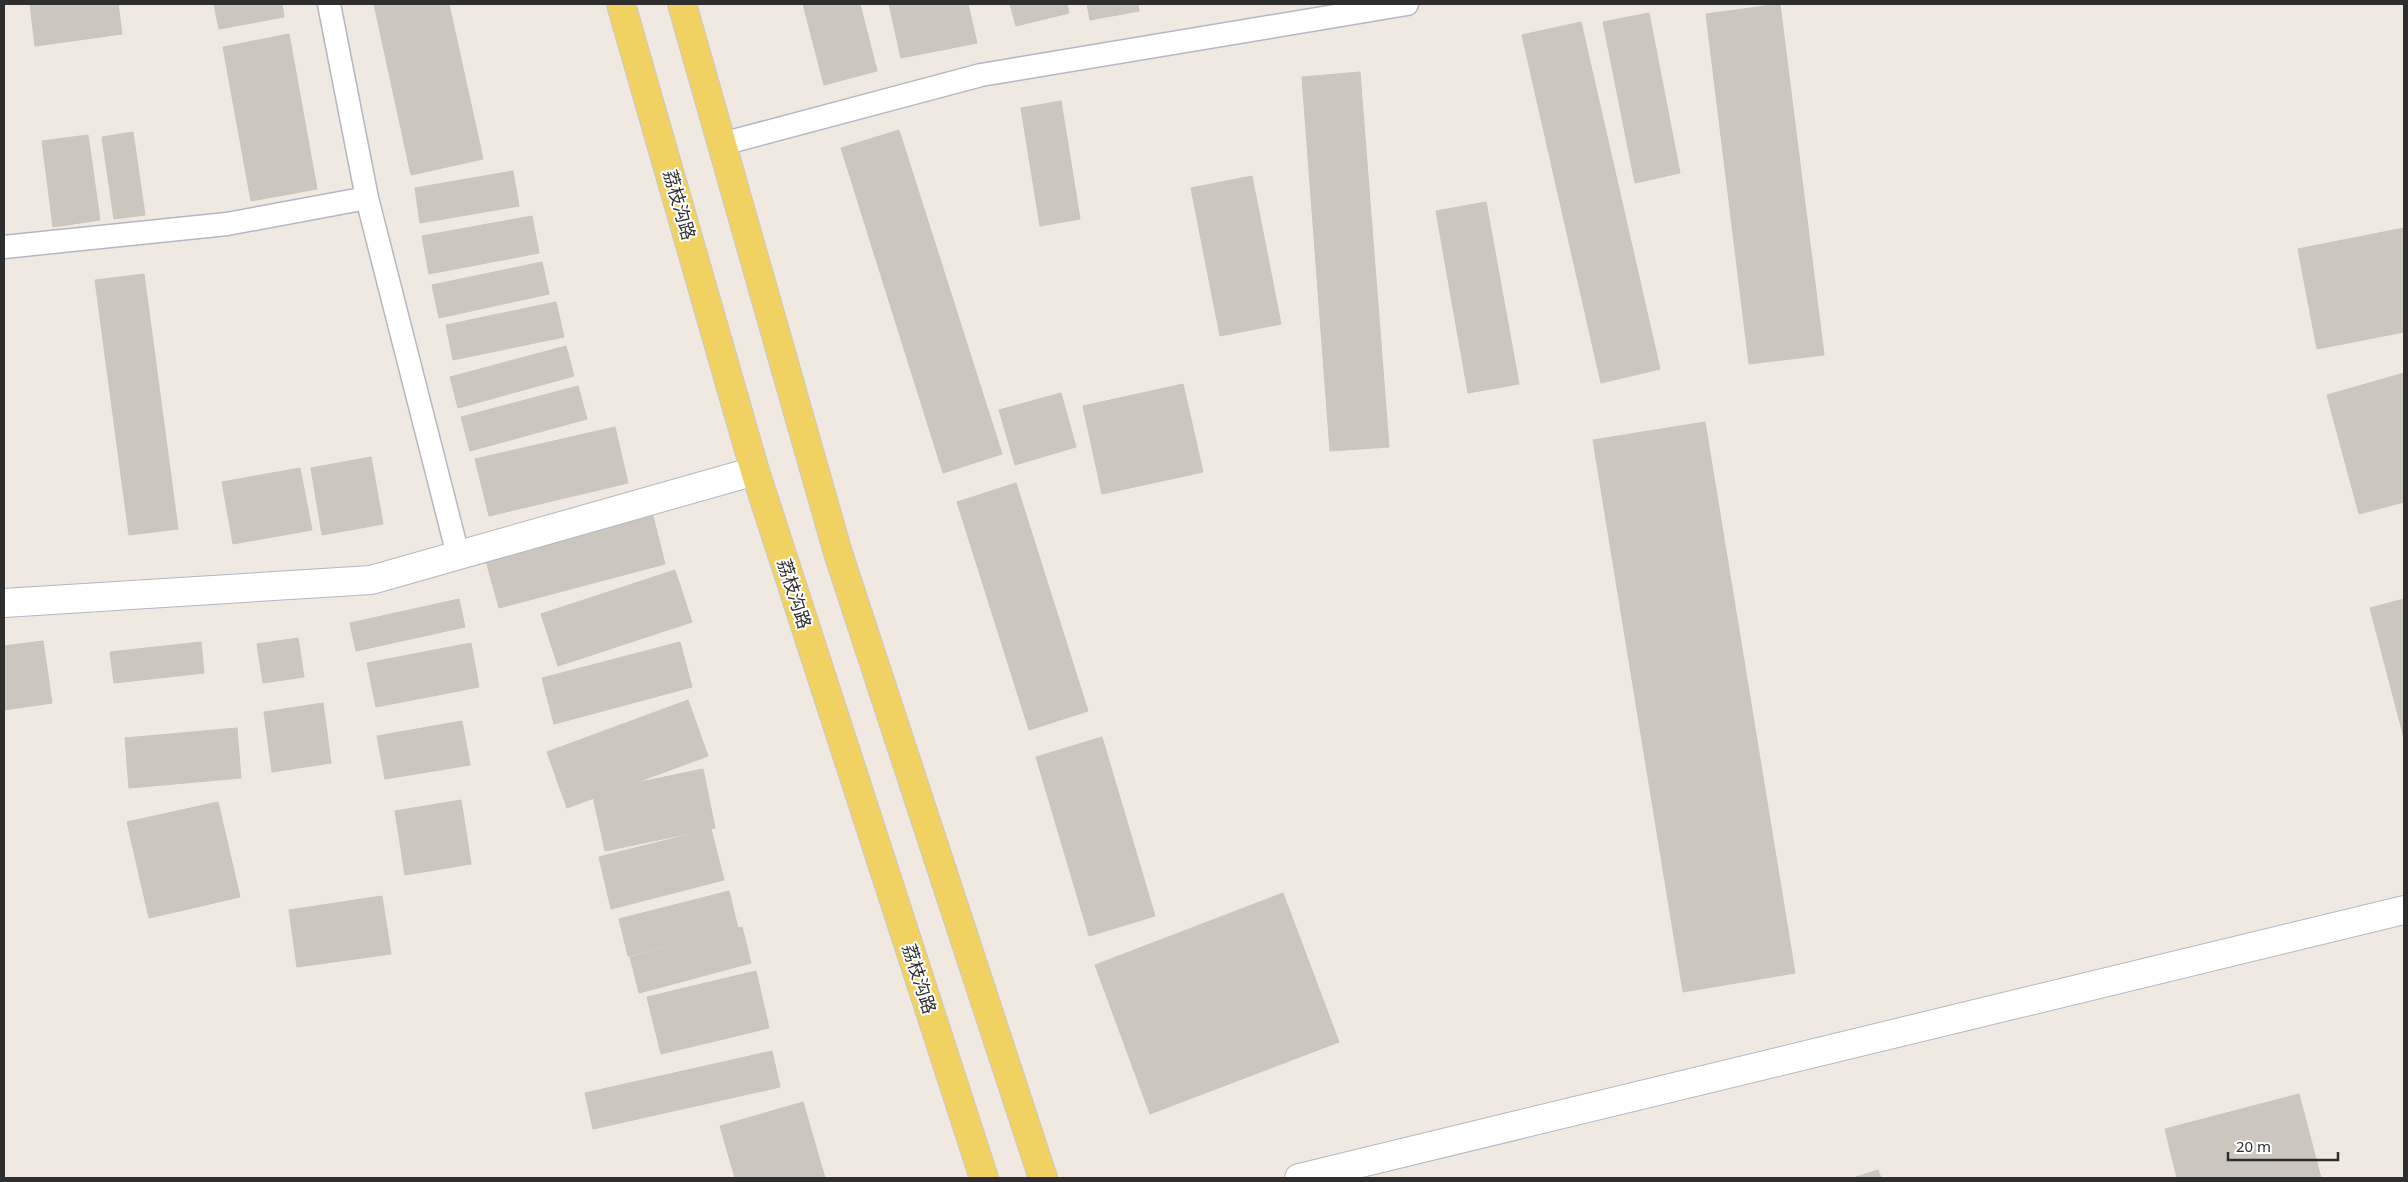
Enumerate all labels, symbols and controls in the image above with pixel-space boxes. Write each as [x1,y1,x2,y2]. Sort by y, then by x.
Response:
street label: 荔枝沟路 [659,167,701,243]
street label: 荔枝沟路 [772,556,817,632]
street label: 荔枝沟路 [897,941,942,1017]
scale bar [2228,1130,2338,1162]
text: 20 m [2236,1136,2271,1156]

